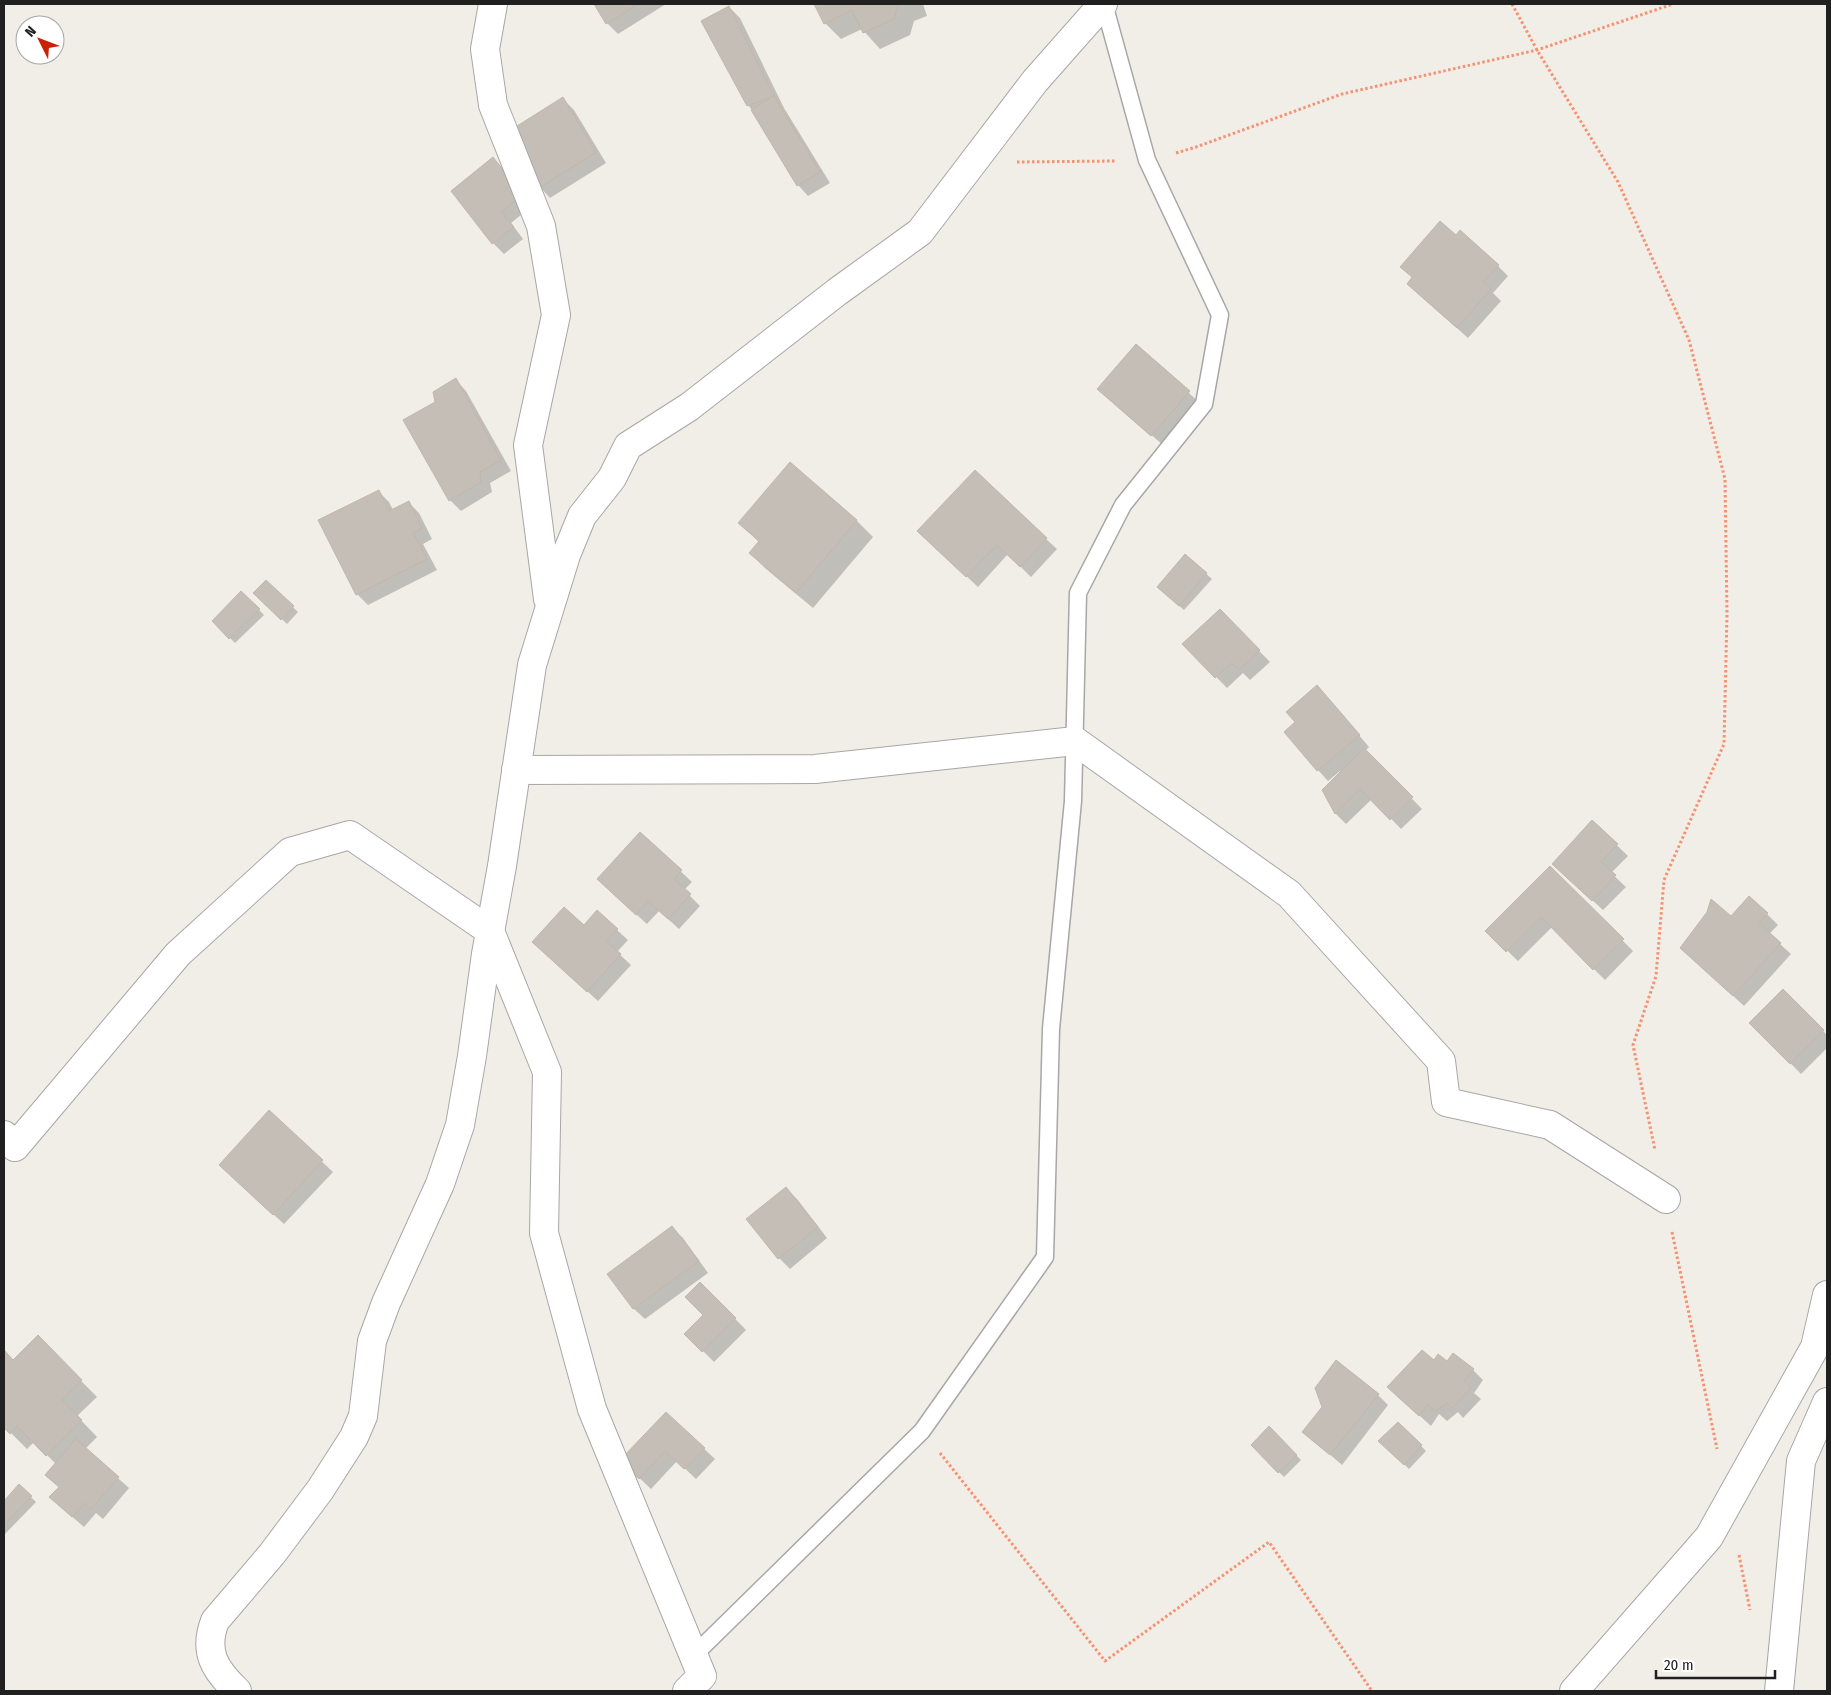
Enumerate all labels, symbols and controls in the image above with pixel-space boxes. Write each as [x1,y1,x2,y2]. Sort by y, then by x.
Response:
north arrow [15,15,65,65]
text: N [22,23,40,40]
scale bar [1656,1648,1775,1680]
text: 20 m [1664,1656,1694,1674]

